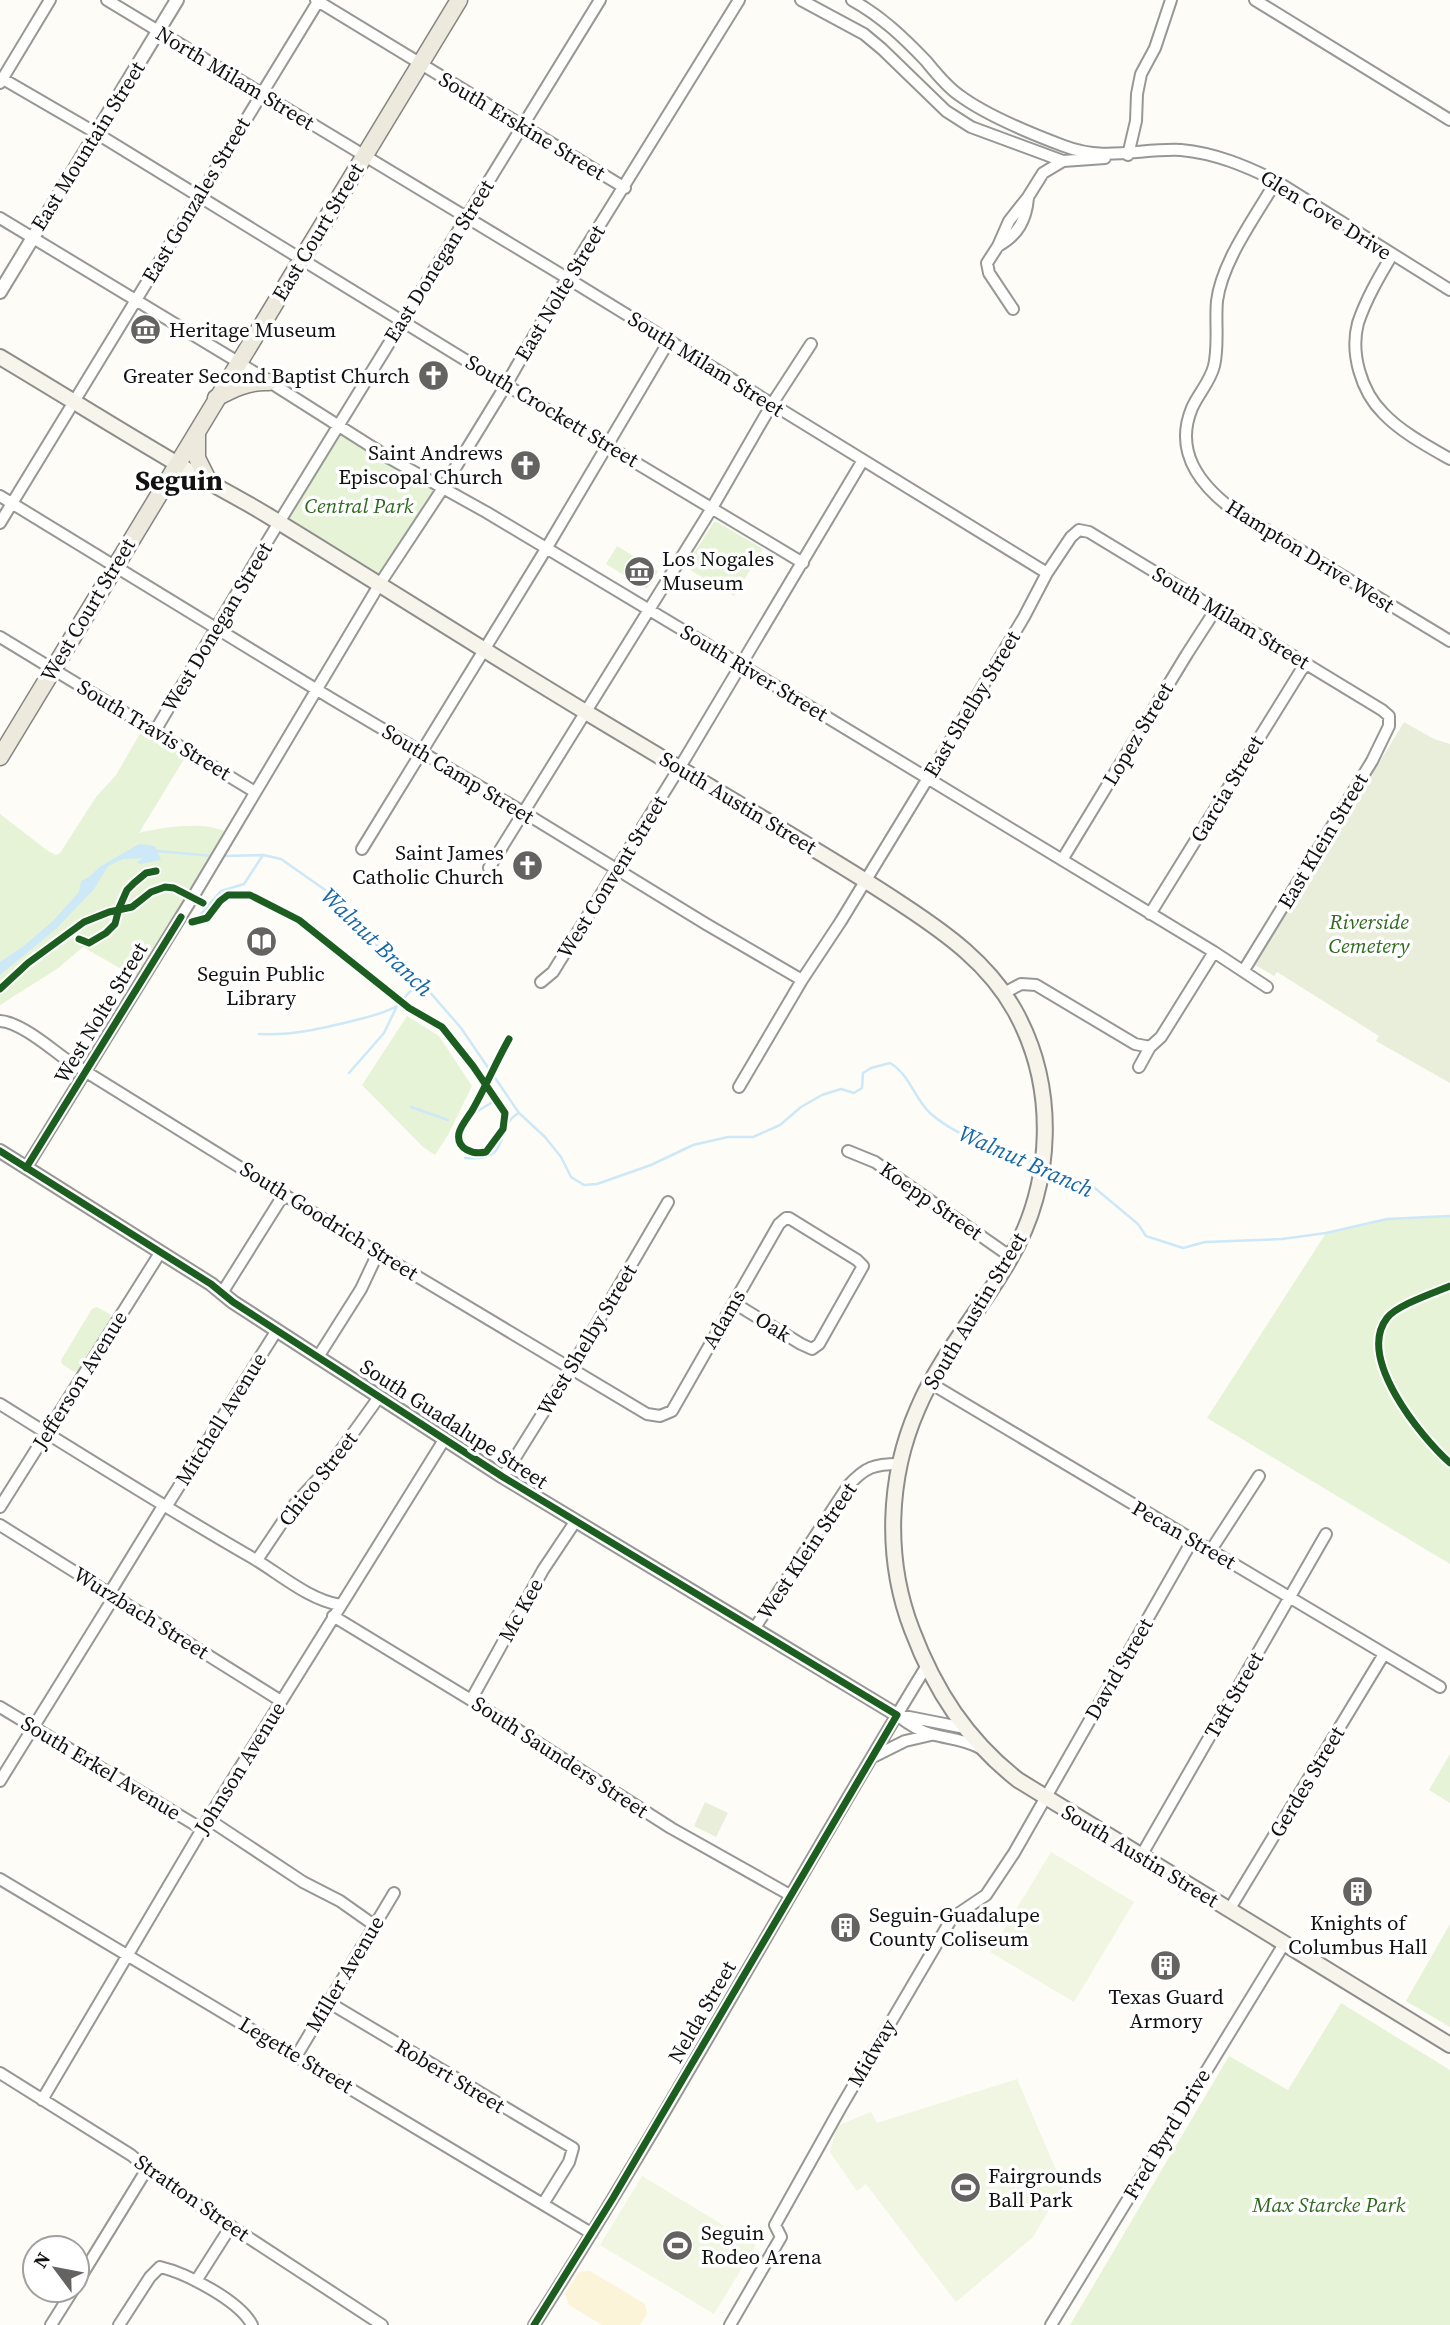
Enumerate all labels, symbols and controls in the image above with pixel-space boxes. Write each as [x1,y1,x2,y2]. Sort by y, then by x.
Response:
street label: North Milam Street [151,19,320,137]
street label: East Mountain Street [24,55,152,236]
street label: South Erskine Street [434,64,611,187]
street label: East Gonzales Street [135,111,257,288]
street label: East Court Street [265,157,370,306]
street label: Glen Cove Drive [1255,163,1398,267]
street label: East Donegan Street [377,174,501,348]
street label: East Nolte Street [508,219,612,366]
street label: South Milam Street [623,304,790,423]
museum icon: Heritage Museum [129,313,163,347]
place label: Heritage Museum [169,315,336,344]
street label: South Crockett Street [460,347,644,474]
church icon: Greater Second Baptist Church [416,359,450,393]
place label: Greater Second Baptist Church [123,361,410,390]
place label: Saint Andrews Episcopal Church [338,438,503,491]
church icon: Saint Andrews Episcopal Church [509,448,543,482]
district label: Seguin [135,461,223,499]
park label: Central Park [304,491,414,520]
street label: Hampton Drive West [1220,492,1400,619]
street label: West Court Street [33,533,142,687]
street label: West Donegan Street [154,536,279,717]
place label: Los Nogales Museum [662,544,774,597]
museum icon: Los Nogales Museum [622,554,656,588]
street label: South Milam Street [1147,559,1315,676]
street label: South River Street [675,617,834,728]
street label: East Shelby Street [916,625,1027,782]
street label: South Travis Street [72,672,237,787]
street label: Lopez Street [1095,677,1180,791]
street label: South Camp Street [377,717,540,831]
street label: Garcia Street [1183,730,1270,848]
street label: South Austin Street [654,744,822,861]
street label: East Klein Street [1271,767,1375,914]
street label: West Convent Street [550,790,673,964]
place label: Saint James Catholic Church [352,838,504,891]
church icon: Saint James Catholic Church [510,848,544,882]
water label: Walnut Branch [314,880,440,1004]
park label: Riverside Cemetery [1328,907,1410,960]
library icon: Seguin Public Library [244,925,278,959]
street label: West Nolte Street [47,937,154,1089]
place label: Seguin Public Library [197,959,325,1012]
water label: Walnut Branch [953,1117,1099,1205]
street label: South Goodrich Street [235,1154,424,1287]
street label: Koepp Street [874,1155,989,1247]
street label: South Austin Street [916,1227,1033,1395]
street label: West Shelby Street [530,1258,643,1421]
street label: Adams [695,1284,752,1354]
street label: Oak [750,1304,797,1349]
street label: Jefferson Avenue [25,1305,134,1455]
street label: Mitchell Avenue [168,1347,273,1491]
street label: South Guadalupe Street [355,1352,554,1495]
street label: Chico Street [271,1425,364,1532]
street label: West Klein Street [750,1476,863,1625]
street label: Pecan Street [1127,1493,1242,1576]
street label: Wurzbach Street [68,1559,215,1666]
street label: Mc Kee [491,1573,550,1647]
street label: David Street [1078,1612,1159,1725]
street label: Taft Street [1197,1646,1270,1743]
street label: South Saunders Street [467,1689,654,1825]
street label: Johnson Avenue [187,1696,292,1840]
street label: South Erkel Avenue [16,1708,187,1827]
street label: Gerdes Street [1262,1721,1351,1843]
street label: South Austin Street [1056,1797,1224,1914]
building icon: Knights of Columbus Hall [1341,1874,1375,1908]
place label: Seguin-Guadalupe County Coliseum [869,1900,1040,1953]
place label: Knights of Columbus Hall [1288,1908,1428,1961]
street label: Miller Avenue [298,1910,391,2037]
building icon: Seguin-Guadalupe County Coliseum [829,1910,863,1944]
building icon: Texas Guard Armory [1149,1948,1183,1982]
street label: Nelda Street [661,1955,743,2068]
place label: Texas Guard Armory [1108,1982,1224,2035]
street label: Legette Street [234,2009,359,2100]
street label: Midway [841,2013,903,2092]
street label: Robert Street [390,2031,511,2120]
street label: Fred Byrd Drive [1116,2063,1217,2205]
street label: Stratton Street [129,2147,256,2248]
place label: Fairgrounds Ball Park [988,2161,1102,2214]
sports icon: Fairgrounds Ball Park [948,2171,982,2205]
park label: Max Starcke Park [1252,2190,1406,2219]
place label: Seguin Rodeo Arena [701,2218,822,2271]
sports icon: Seguin Rodeo Arena [661,2228,695,2262]
north arrow [21,2234,91,2304]
text: N [27,2247,56,2273]

